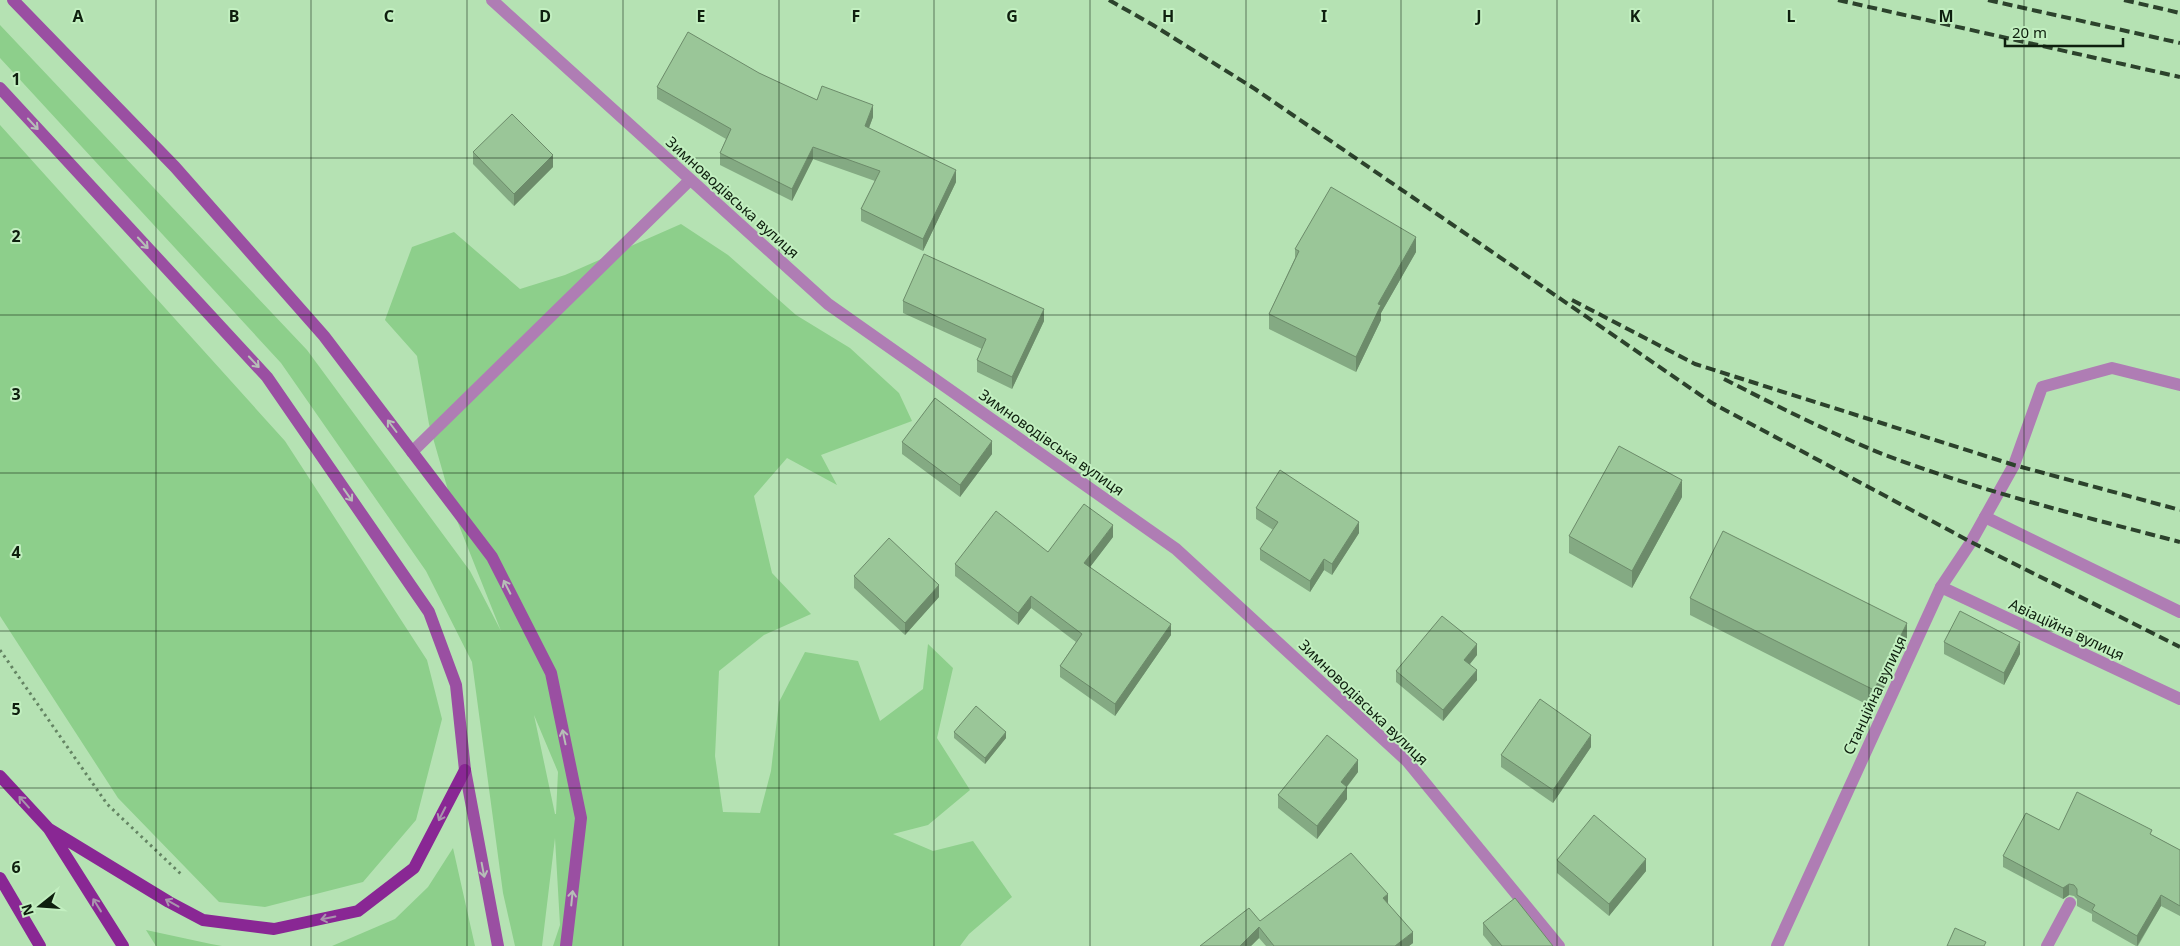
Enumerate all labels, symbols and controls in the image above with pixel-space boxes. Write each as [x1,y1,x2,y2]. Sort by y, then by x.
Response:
text: A [72,5,84,27]
text: B [229,5,239,27]
text: C [384,5,394,27]
text: D [539,5,551,27]
text: E [697,5,706,27]
text: F [852,5,860,27]
text: G [1006,5,1018,27]
text: H [1162,5,1174,27]
text: I [1321,5,1327,27]
text: J [1474,5,1482,27]
text: K [1630,5,1641,27]
text: L [1787,5,1796,27]
text: M [1938,5,1954,27]
scale bar [2005,15,2122,47]
text: 20 m [2012,22,2047,42]
text: 1 [11,68,21,90]
one-way arrow [27,117,39,130]
street label: Зимноводівська вулиця [662,132,804,262]
text: 2 [11,225,21,247]
one-way arrow [137,237,149,250]
one-way arrow [248,356,260,369]
text: 3 [11,383,21,405]
street label: Зимноводівська вулиця [975,384,1129,500]
one-way arrow [387,420,398,433]
one-way arrow [343,487,353,501]
text: 4 [11,541,21,563]
one-way arrow [502,579,512,594]
street label: Авіаційна вулиця [2006,593,2128,665]
street label: Станційна вулиця [1838,632,1910,758]
street label: Зимноводівська вулиця [1295,635,1433,769]
text: 5 [11,698,21,720]
one-way arrow [559,730,568,746]
one-way arrow [18,796,30,809]
one-way arrow [437,806,446,821]
text: 6 [11,856,21,878]
one-way arrow [479,862,489,878]
north arrow [15,881,65,931]
one-way arrow [567,890,577,906]
one-way arrow [92,898,102,912]
one-way arrow [164,898,179,908]
text: N [16,902,38,918]
one-way arrow [321,914,337,923]

